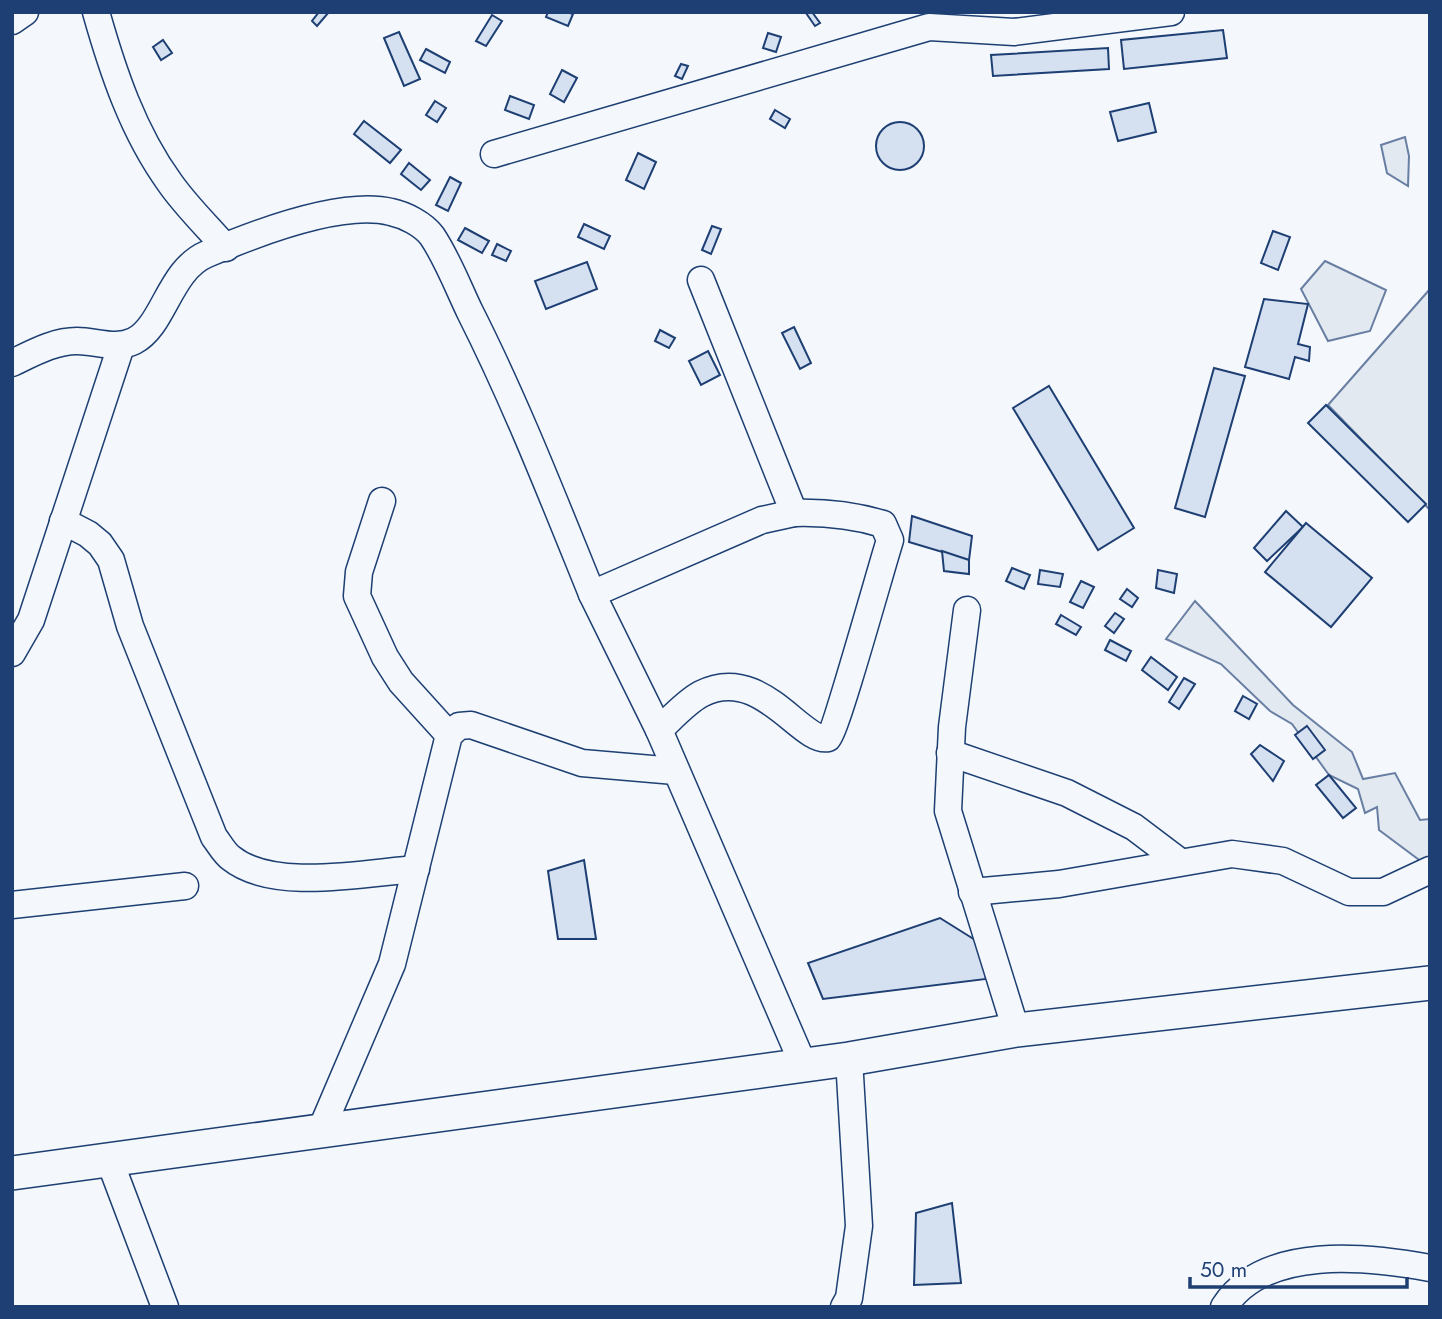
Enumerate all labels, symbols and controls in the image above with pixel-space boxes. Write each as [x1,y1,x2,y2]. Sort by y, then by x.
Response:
scale bar [1190,1246,1407,1290]
text: 50 m [1200,1255,1247,1285]

